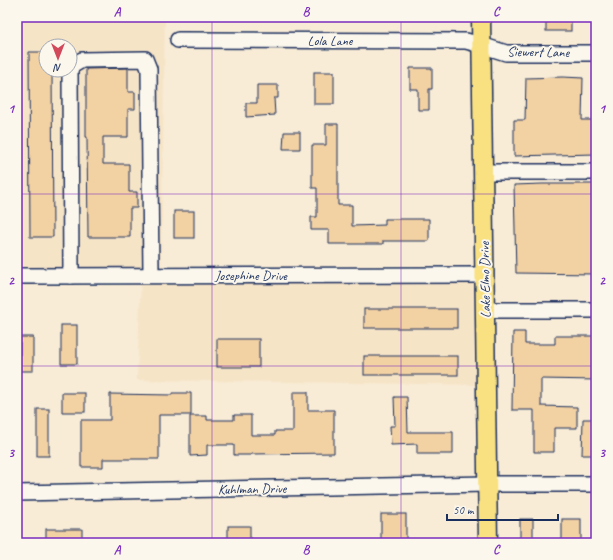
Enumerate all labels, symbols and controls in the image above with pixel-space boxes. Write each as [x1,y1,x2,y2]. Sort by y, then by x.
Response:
text: A [114,4,122,20]
text: B [303,4,311,20]
text: C [493,4,501,20]
street label: Lola Lane [308,32,354,49]
north arrow [38,38,78,78]
street label: Siewert Lane [507,43,571,61]
text: N [52,61,61,75]
text: 1 [8,101,16,117]
text: 1 [599,101,607,117]
street label: Lake Elmo Drive [476,240,494,318]
street label: Josephine Drive [214,267,288,284]
text: 2 [8,273,15,289]
text: 2 [599,273,606,289]
text: 3 [8,445,15,461]
text: 3 [599,445,606,461]
street label: Kuhlman Drive [218,480,288,498]
scale bar [447,496,558,522]
text: 50 m [453,502,475,518]
text: A [114,542,122,558]
text: B [303,542,311,558]
text: C [493,542,501,558]

